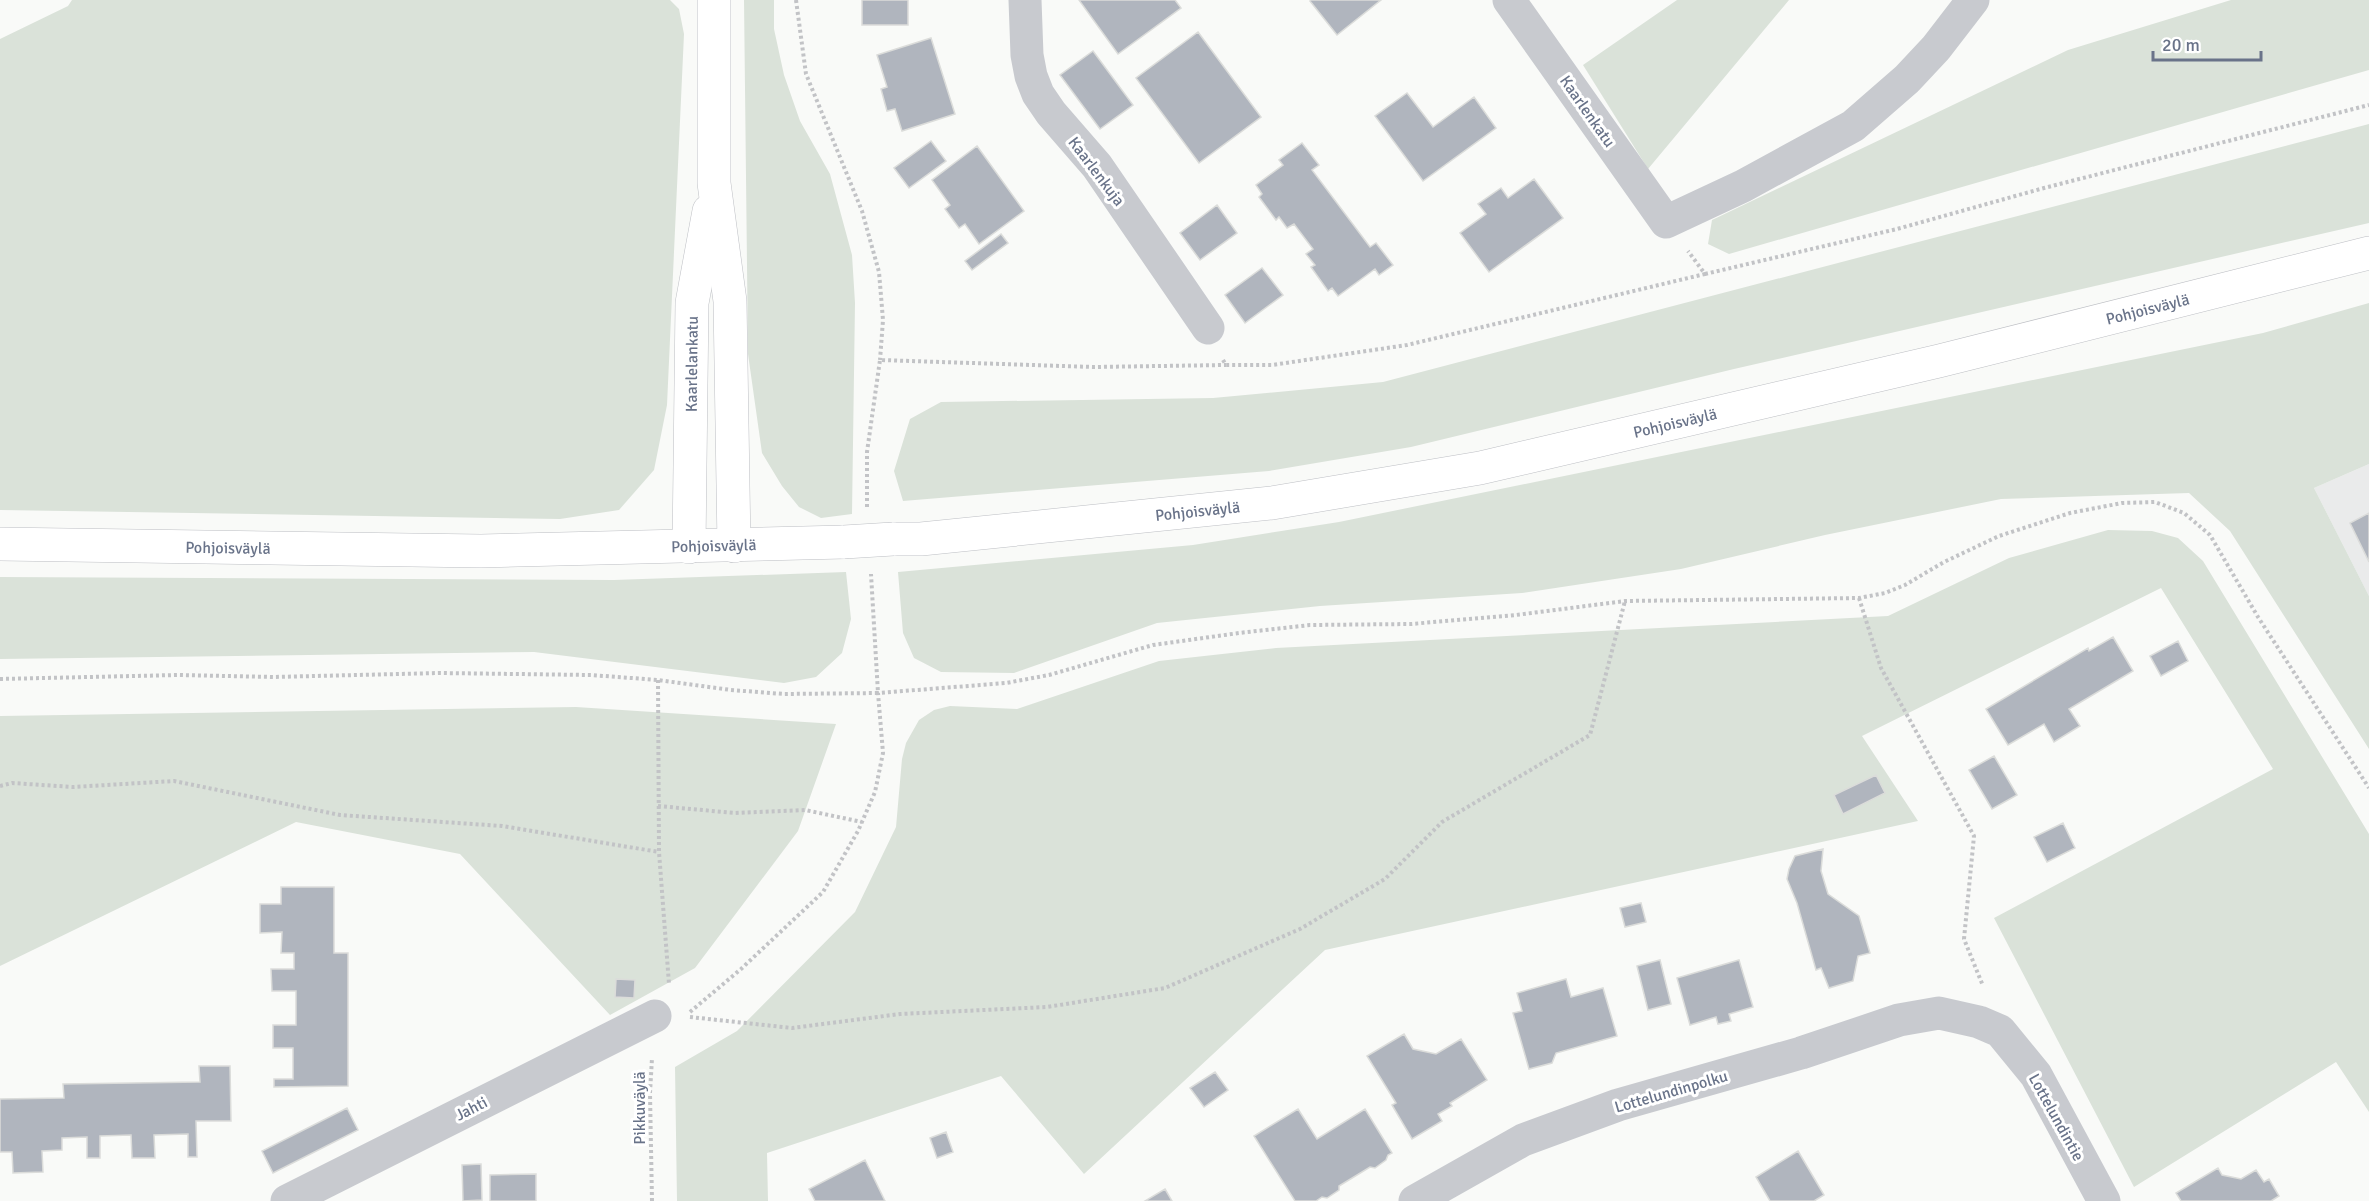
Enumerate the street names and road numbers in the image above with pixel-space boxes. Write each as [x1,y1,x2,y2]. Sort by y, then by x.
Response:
street label: Kaarlenkatu [1555,72,1619,151]
street label: Kaarlenkuja [1064,133,1129,210]
street label: Pohjoisväylä [2104,290,2192,330]
street label: Kaarlelankatu [682,316,703,412]
street label: Pohjoisväylä [1631,404,1719,443]
street label: Pohjoisväylä [1154,497,1241,526]
street label: Pohjoisväylä [671,535,757,557]
street label: Pohjoisväylä [185,538,271,559]
street label: Lottelundinpolku [1612,1066,1730,1118]
street label: Lottelundintie [2024,1070,2088,1165]
street label: Pikkuväylä [630,1071,650,1145]
street label: Jahti [452,1092,491,1125]

